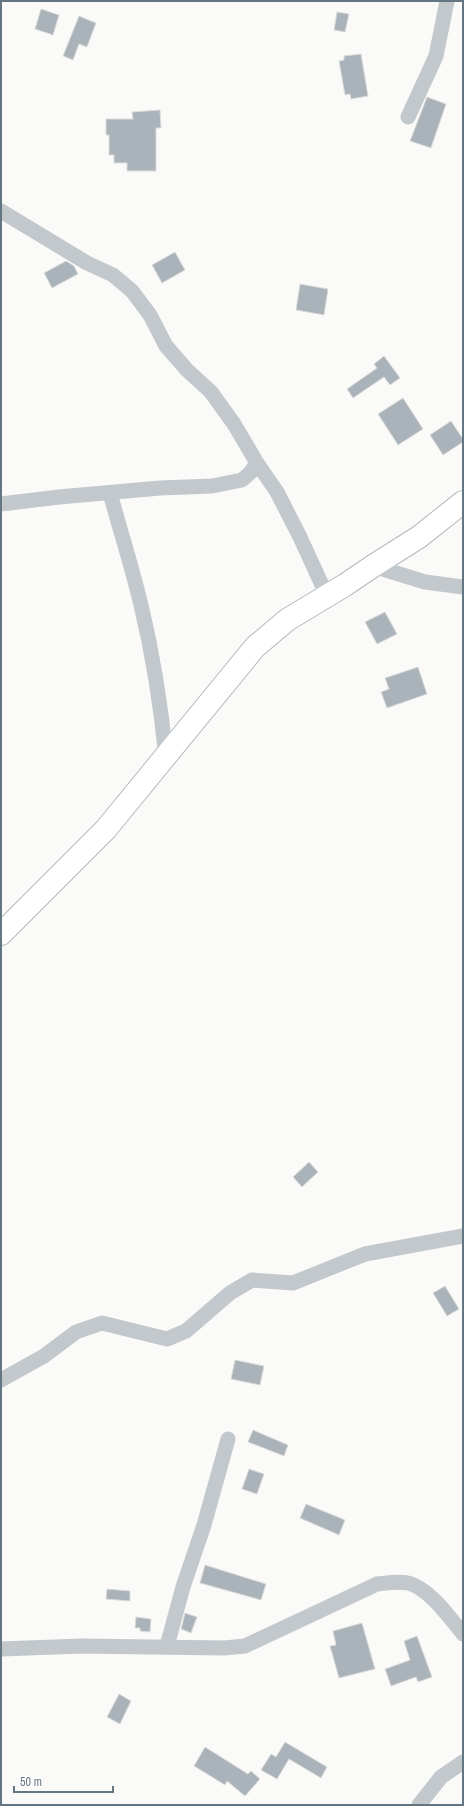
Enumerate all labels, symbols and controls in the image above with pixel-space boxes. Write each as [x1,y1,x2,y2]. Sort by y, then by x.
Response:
scale bar [14,1768,113,1794]
text: 50 m [20,1774,42,1790]

